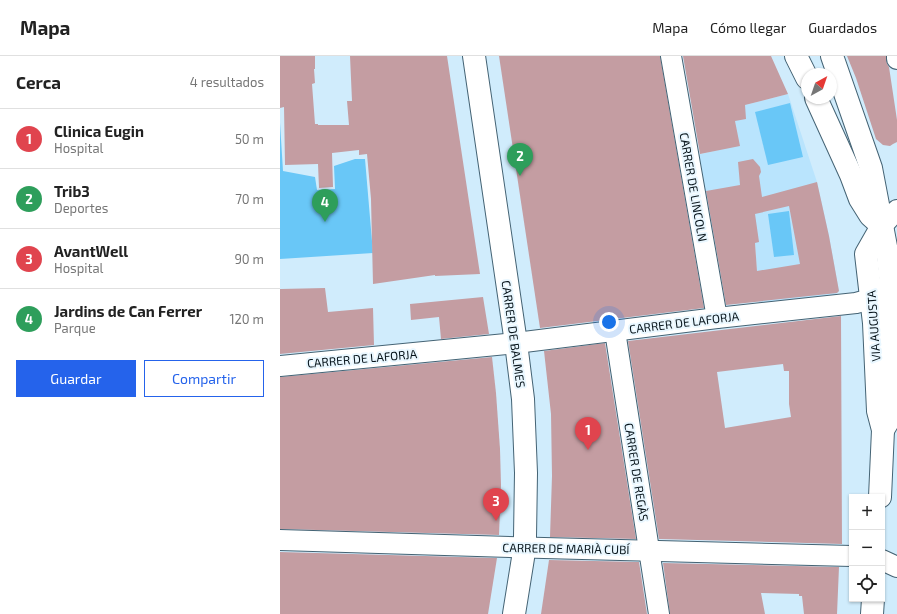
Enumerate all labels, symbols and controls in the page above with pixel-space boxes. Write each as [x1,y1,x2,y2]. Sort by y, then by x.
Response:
text: Mapa [20,16,70,39]
text: Mapa [652,19,688,36]
text: Cómo llegar [710,19,786,36]
text: Guardados [808,19,877,36]
north arrow [801,68,837,104]
text: Cerca [16,72,61,92]
text: 4 resultados [190,74,264,90]
text: Clinica Eugin [54,122,144,140]
text: 1 [26,131,32,147]
text: 50 m [235,131,264,147]
street label: CARRER DE LINCOLN [678,131,710,243]
text: Hospital [54,140,103,156]
pin: 2 [507,143,533,176]
text: Trib3 [54,182,90,200]
pin: 4 [312,189,338,222]
text: 2 [25,191,33,207]
text: 70 m [235,191,264,207]
text: Deportes [54,200,108,216]
text: AvantWell [54,242,128,260]
text: 3 [25,251,33,267]
text: 90 m [234,251,264,267]
text: Hospital [54,260,103,276]
street label: CARRER DE BALMES [500,279,529,389]
street label: VIA AUGUSTA [863,289,882,362]
text: Jardins de Can Ferrer [54,302,202,320]
street label: CARRER DE LAFORJA [628,308,740,336]
text: 4 [25,311,33,327]
text: 120 m [229,311,264,327]
your location [599,312,619,332]
text: Parque [54,320,96,336]
street label: CARRER DE LAFORJA [306,346,418,370]
button: Guardar [16,360,136,397]
button: Compartir [144,360,264,397]
pin: 1 [575,417,601,450]
street label: CARRER DE REGÀS [622,422,652,522]
pin: 3 [483,488,509,521]
map controls [849,494,885,602]
button: + [849,494,885,530]
button: − [849,530,885,566]
street label: CARRER DE MARIÀ CUBÍ [502,540,631,556]
button: locate [849,566,885,602]

